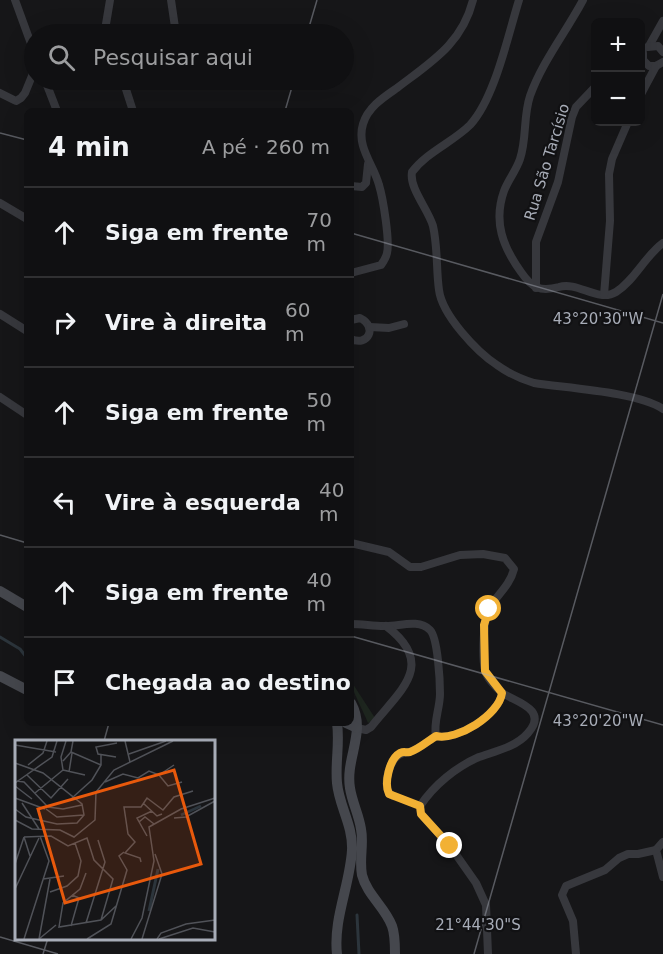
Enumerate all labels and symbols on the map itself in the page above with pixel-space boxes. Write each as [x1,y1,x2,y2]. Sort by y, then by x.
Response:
street label: Rua São Tarcísio [521,101,573,223]
text: 43°20'30"W [553,310,643,328]
route start [475,595,501,621]
text: 43°20'20"W [553,712,643,730]
inset map [15,740,214,939]
route end [436,832,462,858]
text: 21°44'30"S [435,916,521,934]

